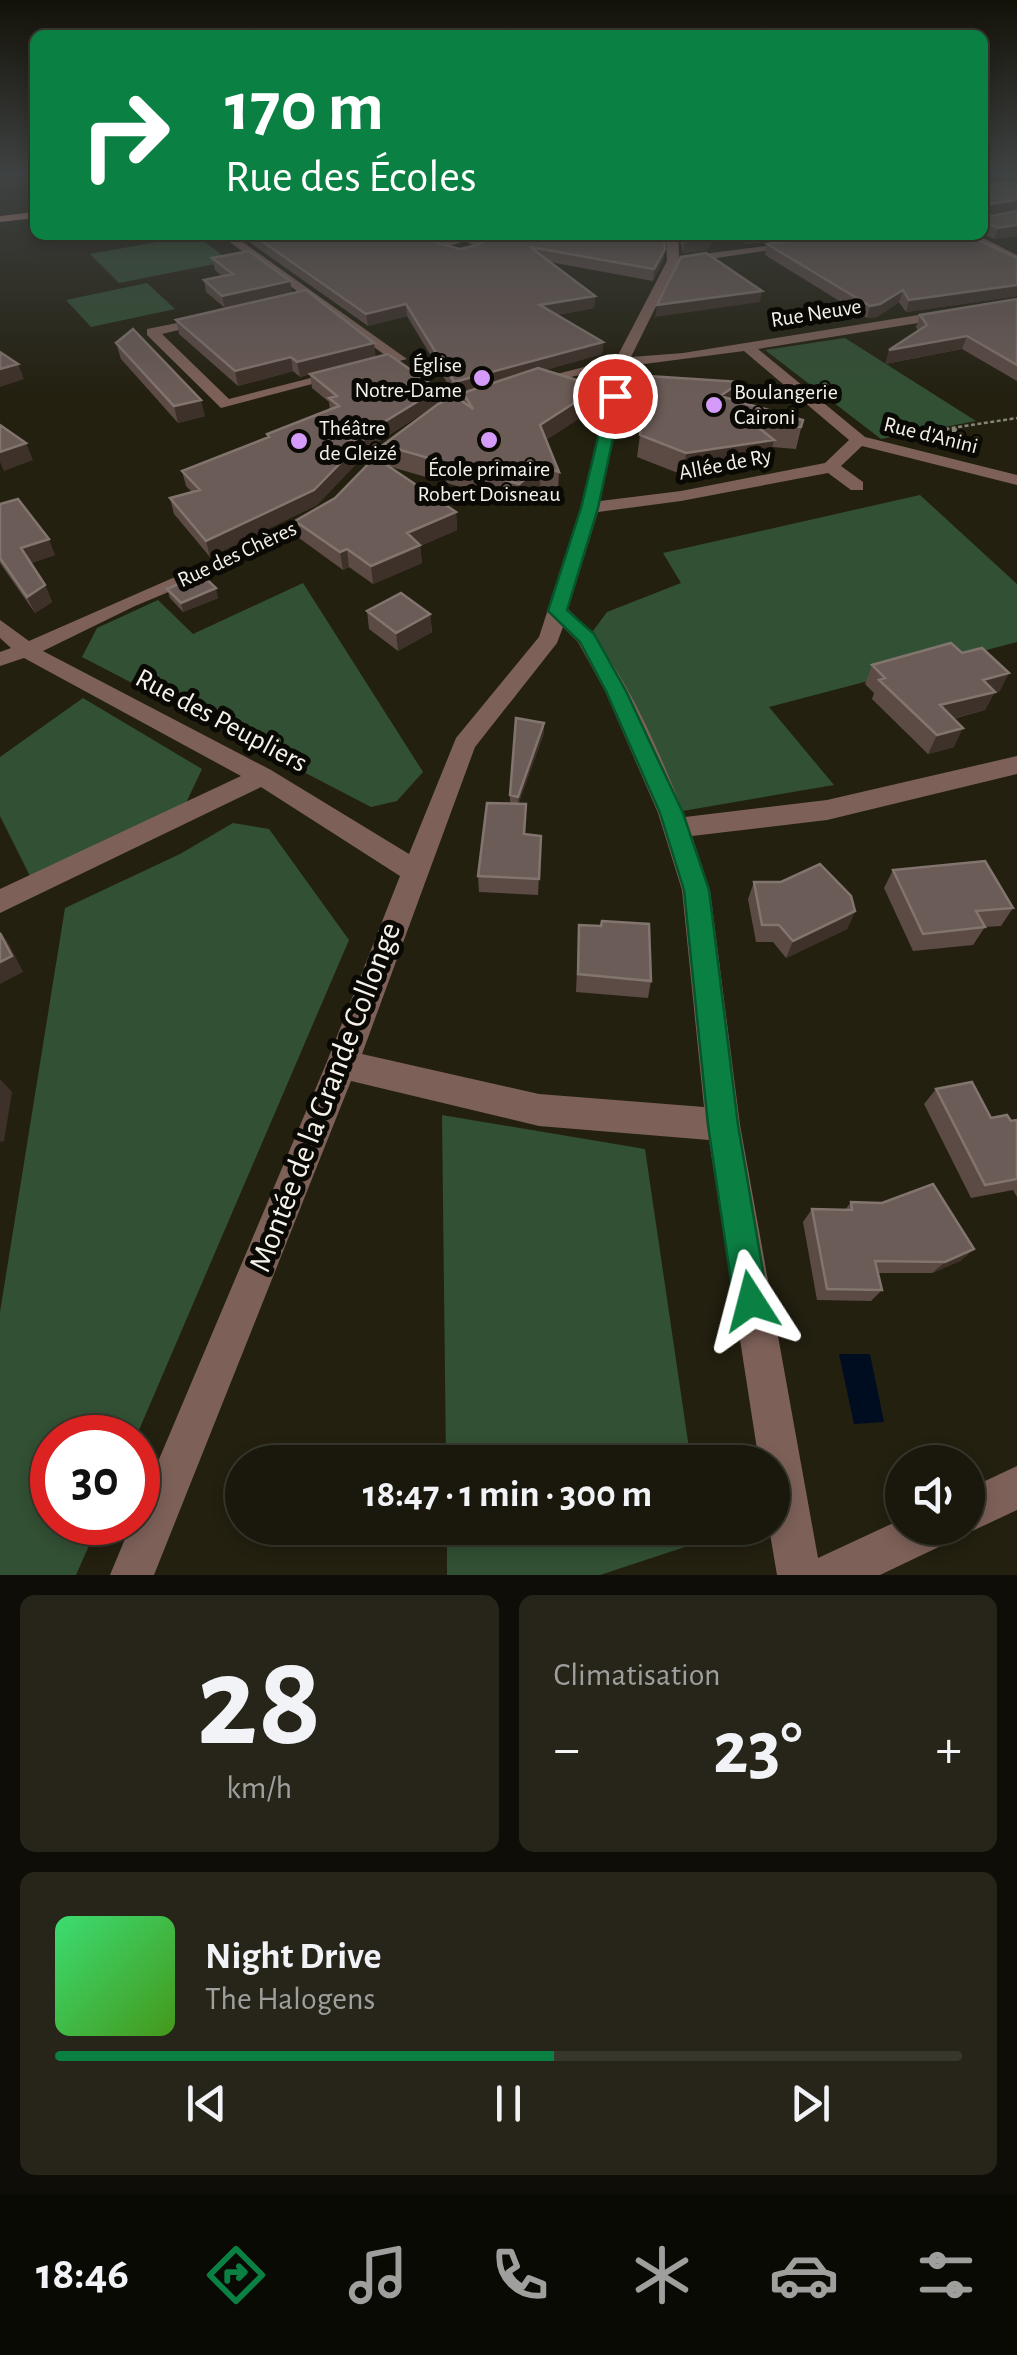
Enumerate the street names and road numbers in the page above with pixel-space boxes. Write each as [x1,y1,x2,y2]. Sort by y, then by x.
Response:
street label: Rue Neuve [769,295,863,331]
street label: Rue d'Anini [882,413,980,457]
street label: Allée de Ry [677,444,774,484]
street label: Rue des Chères [174,517,300,591]
street label: Rue des Peupliers [131,664,311,778]
street label: Montée de la Grande Collonge [243,918,407,1276]

